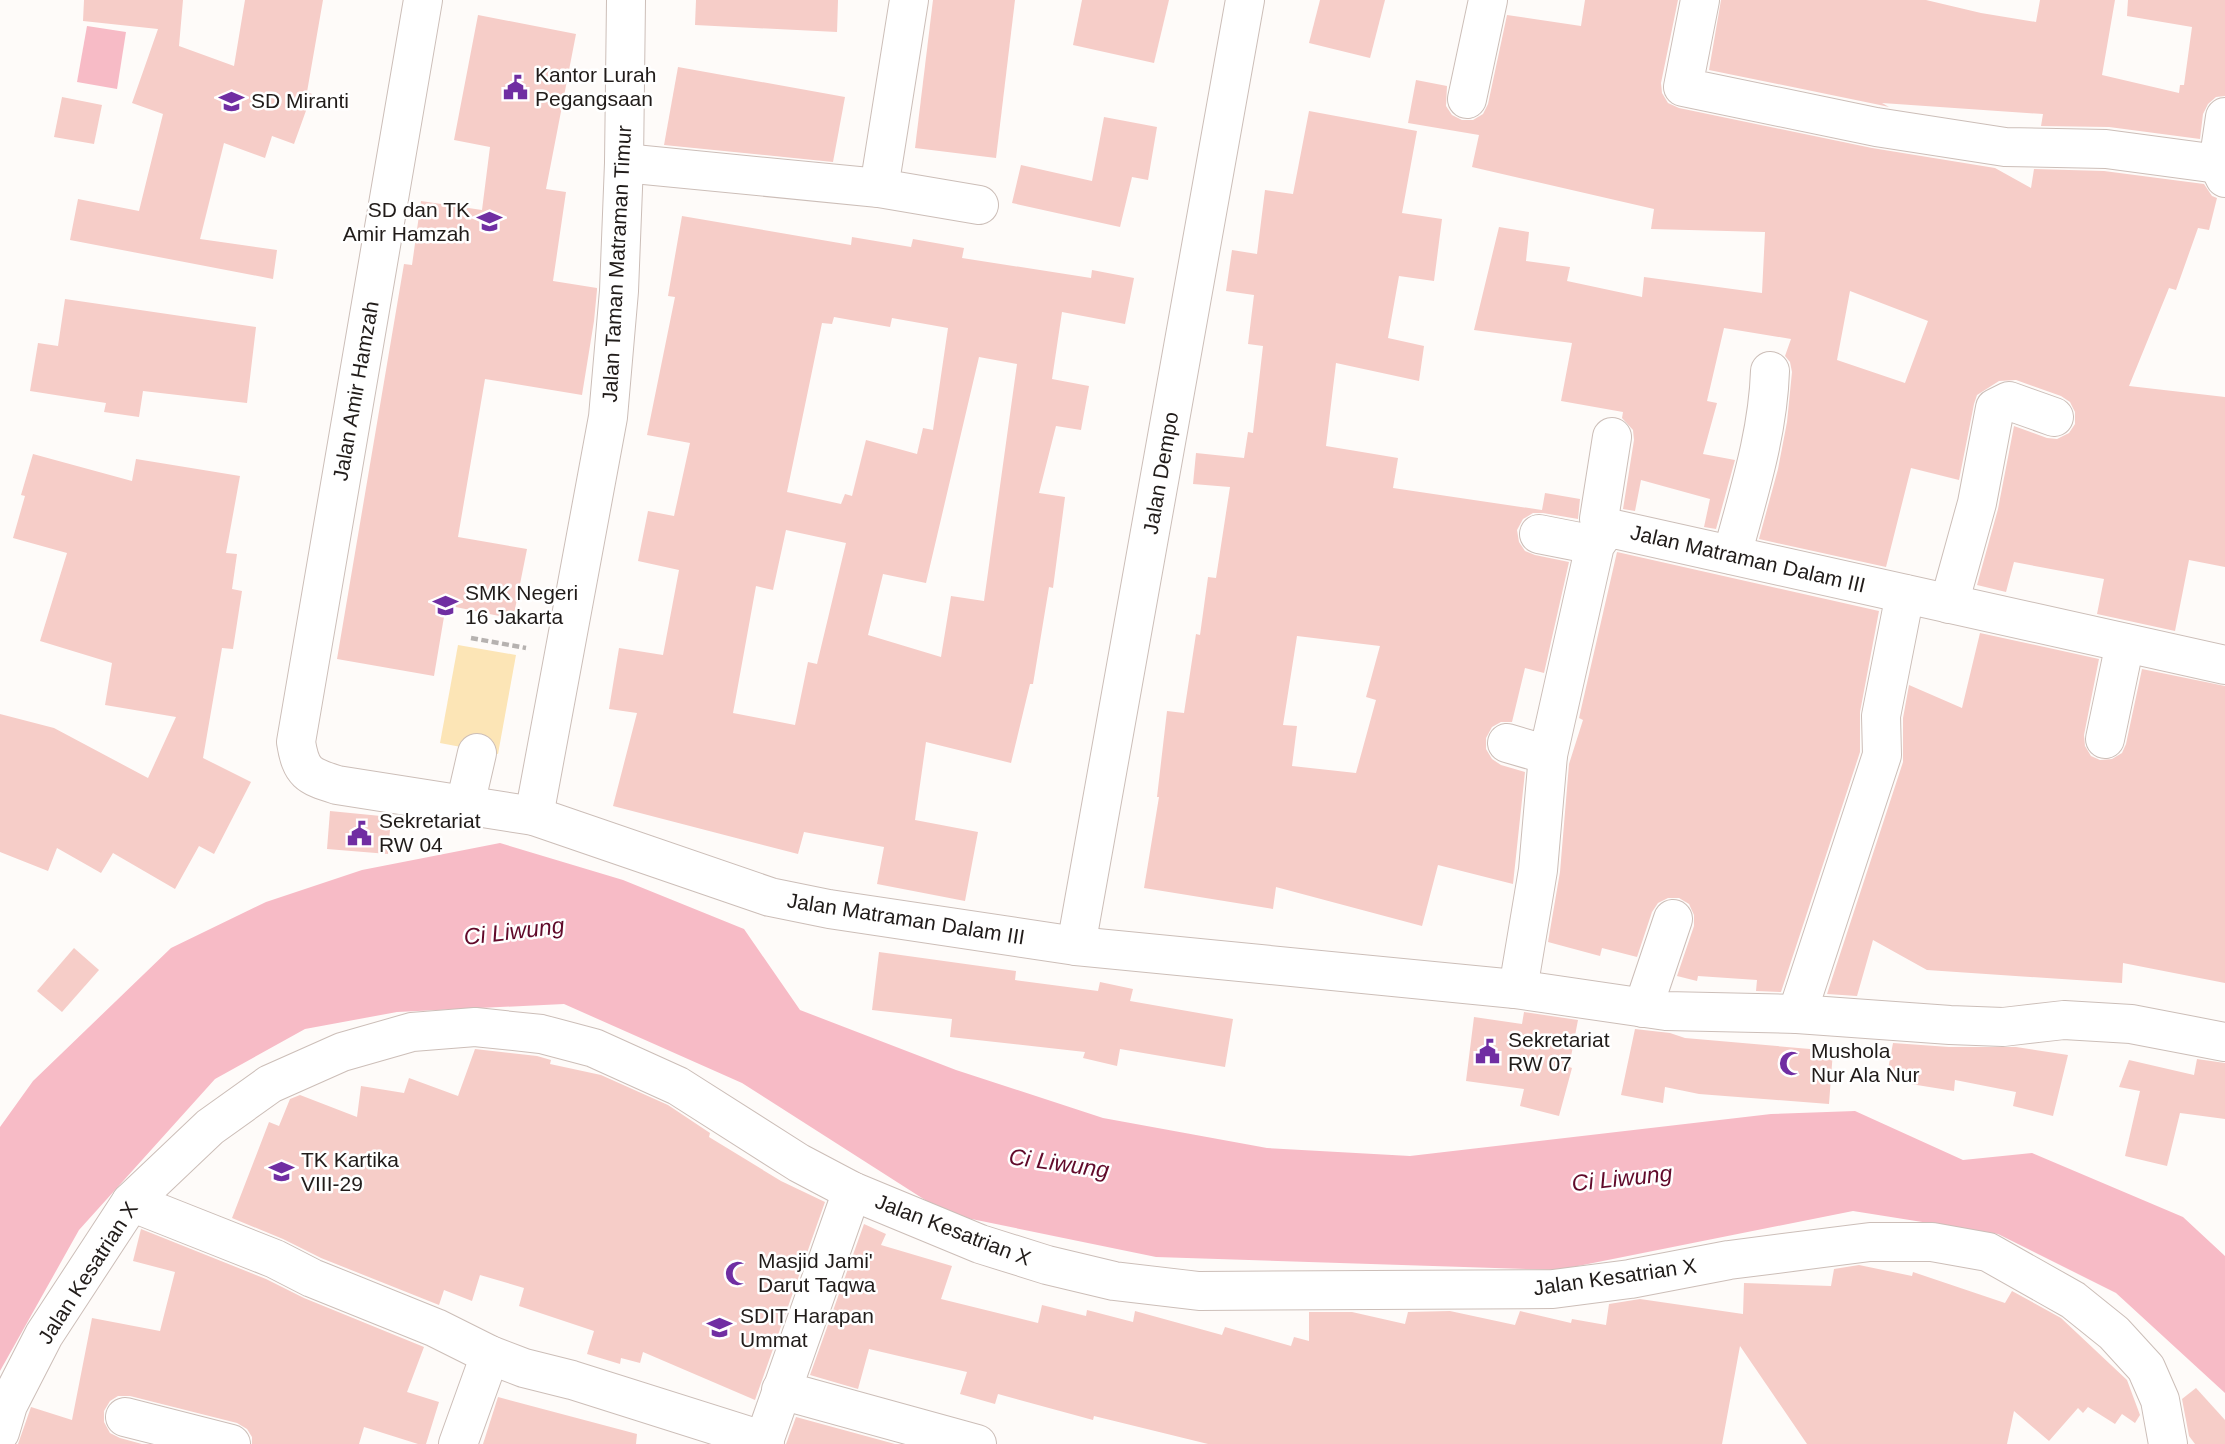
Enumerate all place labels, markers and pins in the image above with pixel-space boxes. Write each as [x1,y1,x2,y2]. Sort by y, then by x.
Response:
place label: Kantor Lurah Pegangsaan [535,63,656,110]
public building icon: Kantor Lurah Pegangsaan [501,73,529,101]
school or university icon: SD Miranti [217,87,245,115]
place label: SD Miranti [251,89,349,112]
place label: SD dan TK Amir Hamzah [343,198,470,245]
school or university icon: SD dan TK Amir Hamzah [476,208,504,236]
place label: SMK Negeri 16 Jakarta [465,581,578,628]
school or university icon: SMK Negeri 16 Jakarta [431,591,459,619]
place label: Sekretariat RW 04 [379,809,481,856]
public building icon: Sekretariat RW 04 [345,819,373,847]
place label: Sekretariat RW 07 [1508,1028,1610,1075]
public building icon: Sekretariat RW 07 [1474,1038,1502,1066]
place label: Mushola Nur Ala Nur [1811,1039,1920,1086]
mosque icon: Mushola Nur Ala Nur [1777,1049,1805,1077]
place label: TK Kartika VIII-29 [301,1148,399,1195]
school or university icon: TK Kartika VIII-29 [267,1158,295,1186]
place label: Masjid Jami' Darut Taqwa [758,1249,876,1296]
mosque icon: Masjid Jami' Darut Taqwa [724,1259,752,1287]
place label: SDIT Harapan Ummat [740,1304,874,1351]
school or university icon: SDIT Harapan Ummat [706,1314,734,1342]

